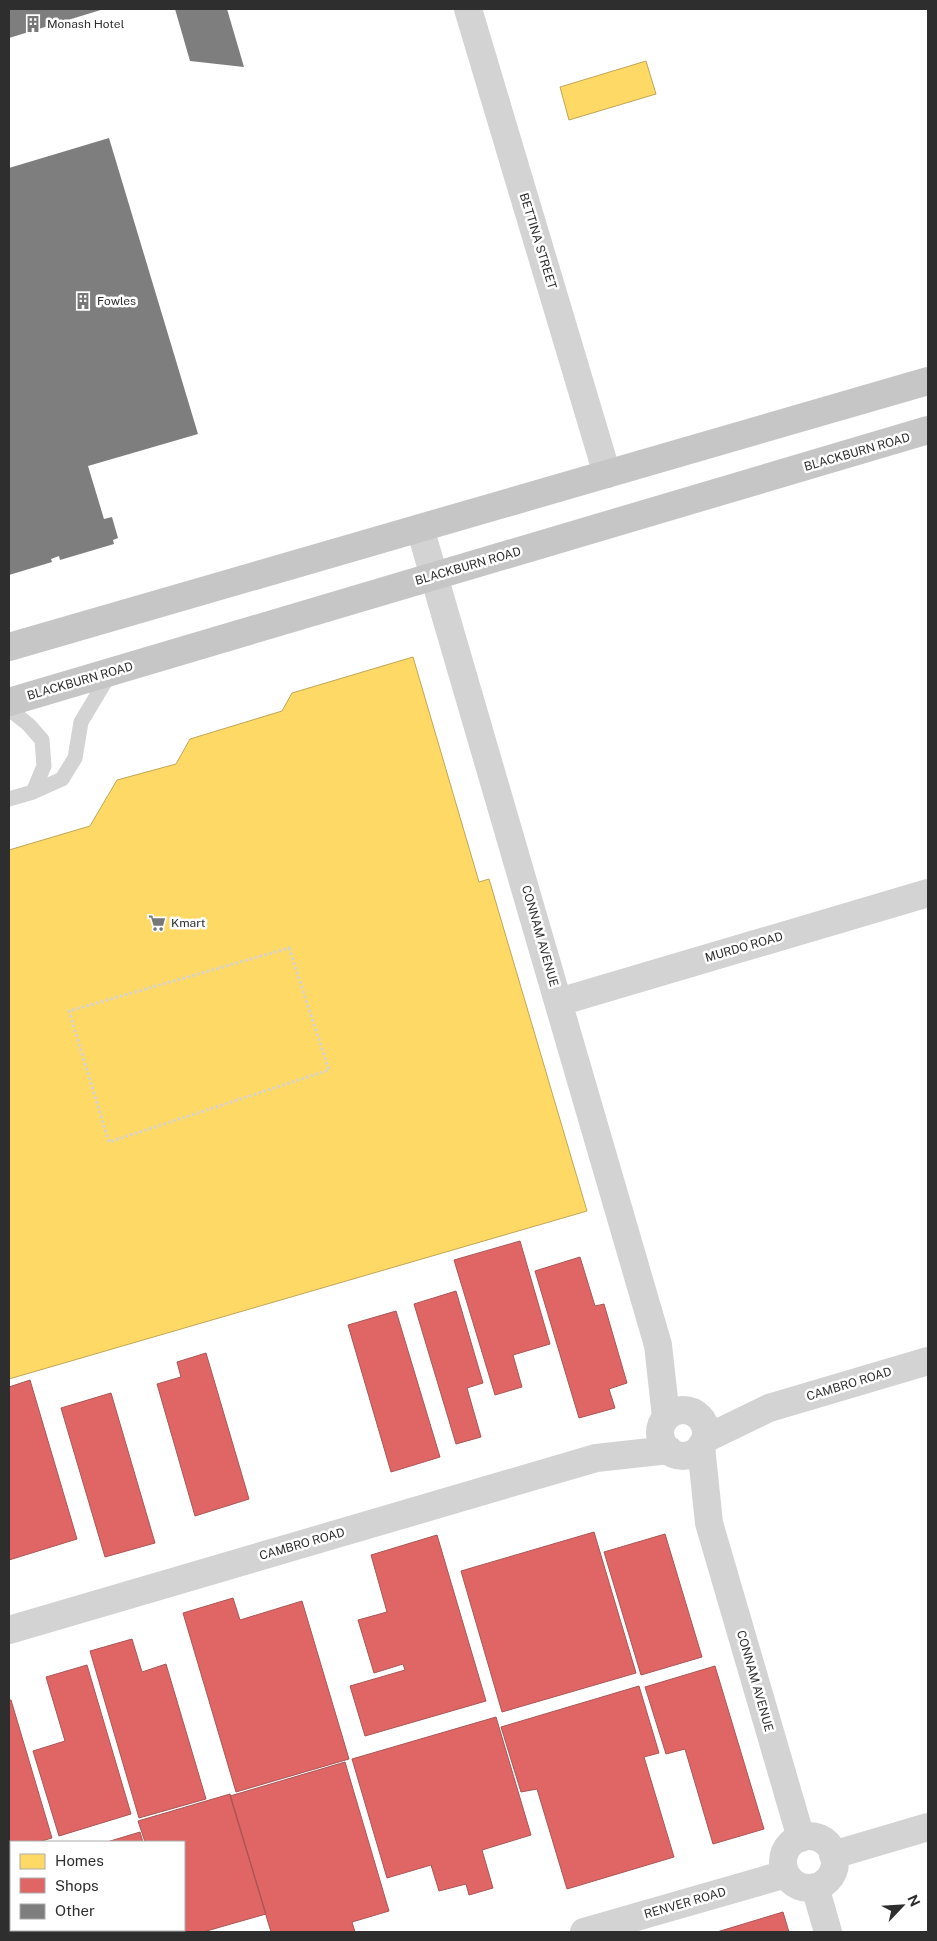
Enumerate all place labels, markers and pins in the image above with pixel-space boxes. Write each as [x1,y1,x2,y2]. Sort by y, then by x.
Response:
building icon: Monash Hotel [23,14,43,34]
place label: Monash Hotel [47,17,125,31]
building icon: Fowles [73,291,93,311]
place label: Fowles [97,294,136,308]
supermarket icon: Kmart [147,913,167,933]
place label: Kmart [171,916,206,930]

